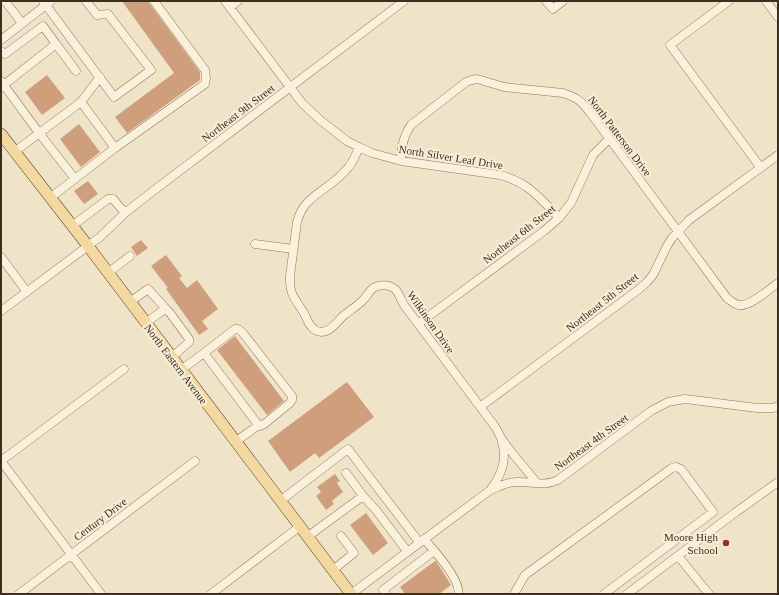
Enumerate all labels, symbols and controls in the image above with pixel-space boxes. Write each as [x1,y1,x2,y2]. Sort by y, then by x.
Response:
street label: Northeast 9th Street [199,82,277,144]
street label: North Patterson Drive [586,94,654,178]
street label: North Silver Leaf Drive [398,143,504,171]
street label: Northeast 6th Street [481,202,557,266]
street label: Northeast 5th Street [564,270,640,334]
street label: Wilkinson Drive [405,289,457,356]
street label: North Eastern Avenue [142,322,210,406]
street label: Northeast 4th Street [552,411,630,473]
street label: Century Drive [71,495,129,543]
place label: Moore High School [664,531,718,556]
marker: Moore High School [721,538,731,548]

